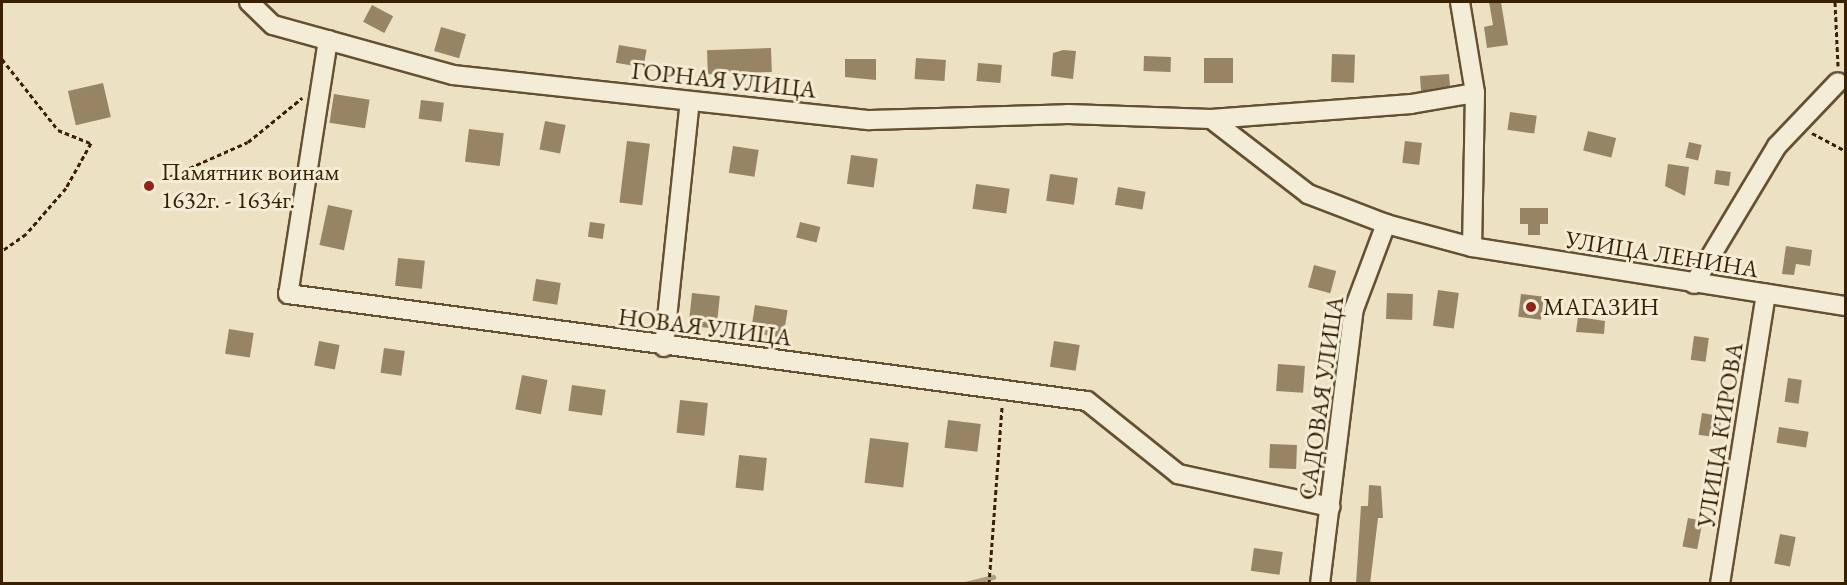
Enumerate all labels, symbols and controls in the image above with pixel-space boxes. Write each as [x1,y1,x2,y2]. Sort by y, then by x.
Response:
street label: ГОРНАЯ УЛИЦА [630,56,818,104]
place label: Памятник воинам 1632г. - 1634г. [161,158,339,214]
marker: Памятник воинам 1632г. - 1634г. [142,179,156,193]
street label: УЛИЦА ЛЕНИНА [1563,224,1761,284]
place label: МАГАЗИН [1543,293,1659,321]
street label: САДОВАЯ УЛИЦА [1292,294,1350,502]
marker: МАГАЗИН [1524,300,1538,314]
street label: НОВАЯ УЛИЦА [617,302,793,352]
street label: УЛИЦА КИРОВА [1691,340,1749,530]

